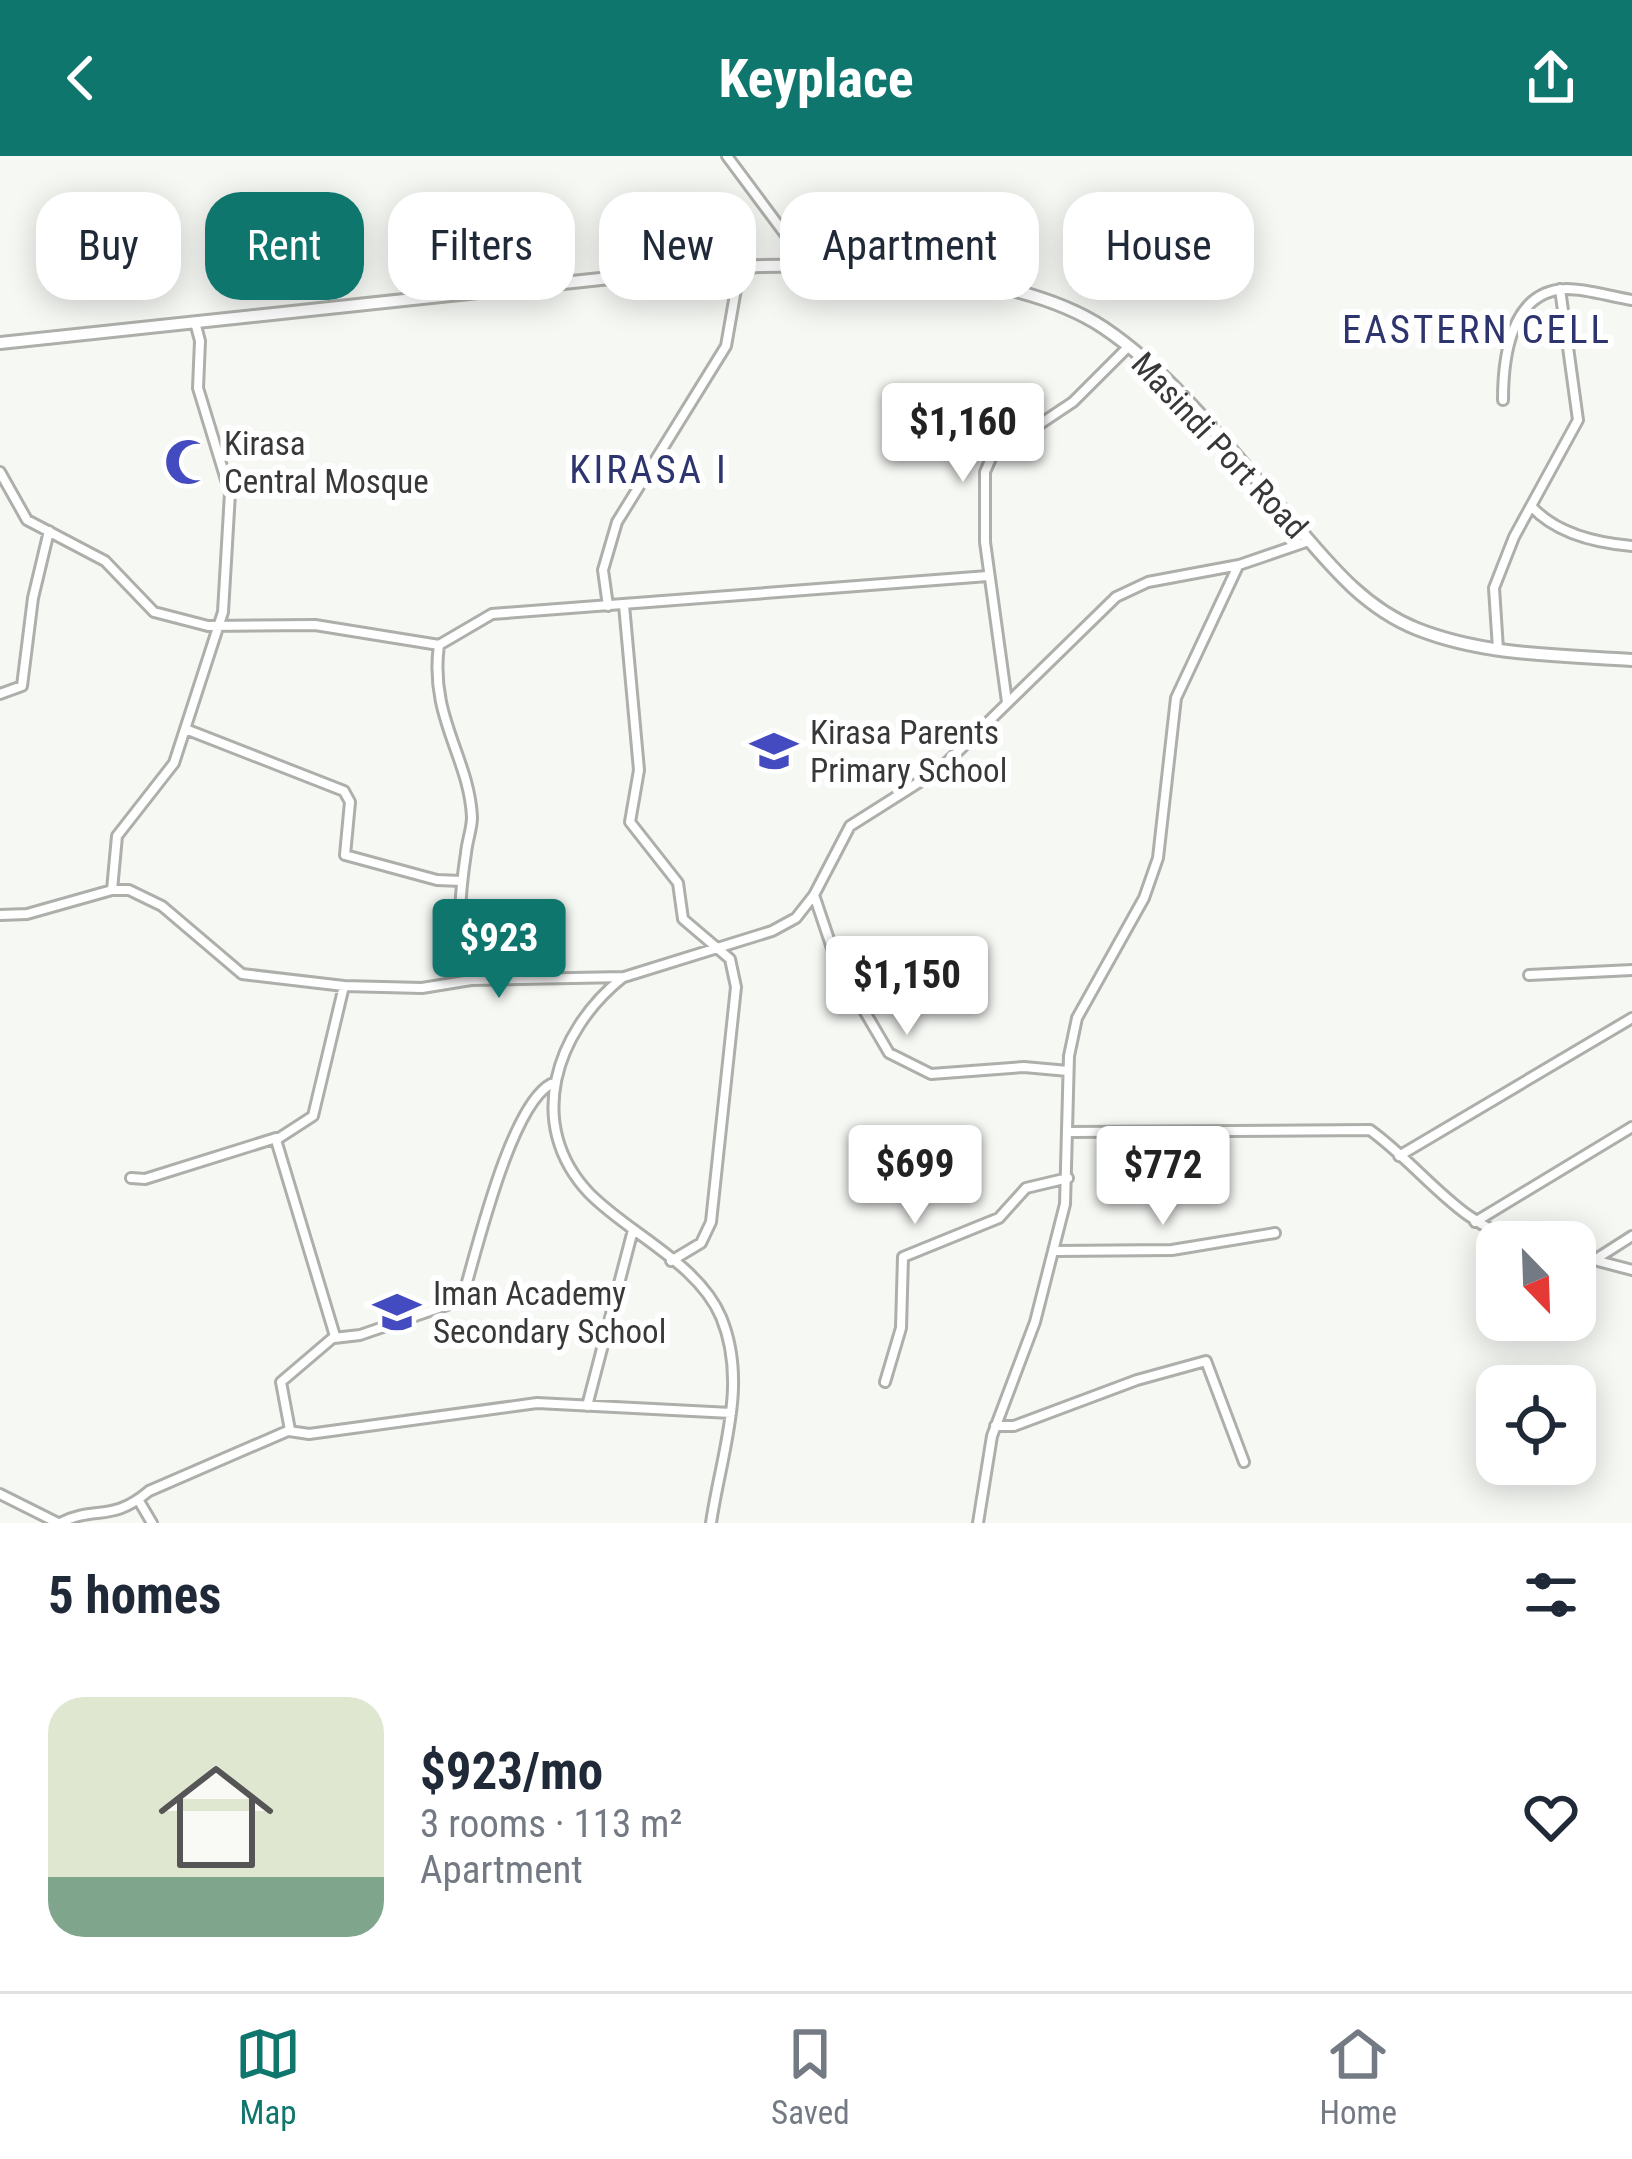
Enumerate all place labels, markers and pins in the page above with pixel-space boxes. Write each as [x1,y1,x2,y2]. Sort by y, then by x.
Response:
pin: $1,160 [865,383,1061,485]
place label: Kirasa Central Mosque [224,424,429,501]
mosque icon: Kirasa Central Mosque [163,437,213,487]
place label: Kirasa Parents Primary School [810,713,1007,790]
school or university icon: Kirasa Parents Primary School [749,726,799,776]
pin: $923 [428,899,570,1001]
pin: $1,150 [809,936,1005,1038]
pin: $699 [844,1125,986,1227]
pin: $772 [1092,1126,1234,1228]
place label: Iman Academy Secondary School [433,1274,666,1351]
school or university icon: Iman Academy Secondary School [372,1287,422,1337]

